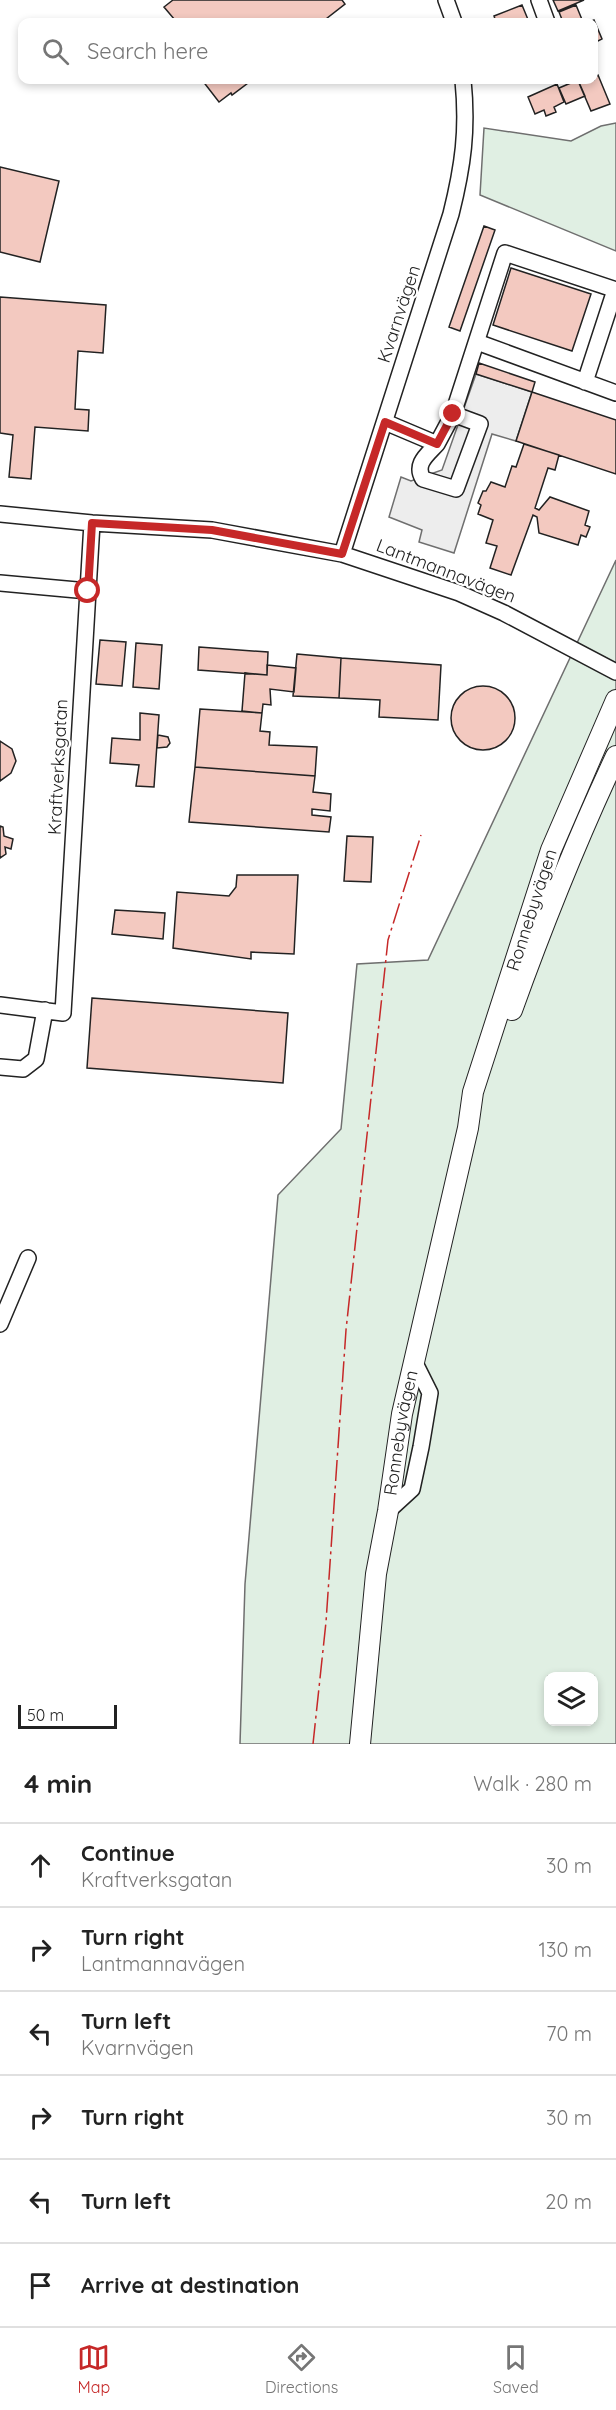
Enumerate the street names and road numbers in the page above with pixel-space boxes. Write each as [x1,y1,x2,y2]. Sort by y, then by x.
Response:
street label: Kvarnvägen [372,262,425,366]
street label: Lantmannavägen [373,533,519,608]
street label: Kraftverksgatan [42,698,73,836]
street label: Ronnebyvägen [501,846,562,974]
street label: Ronnebyvägen [378,1368,423,1497]

